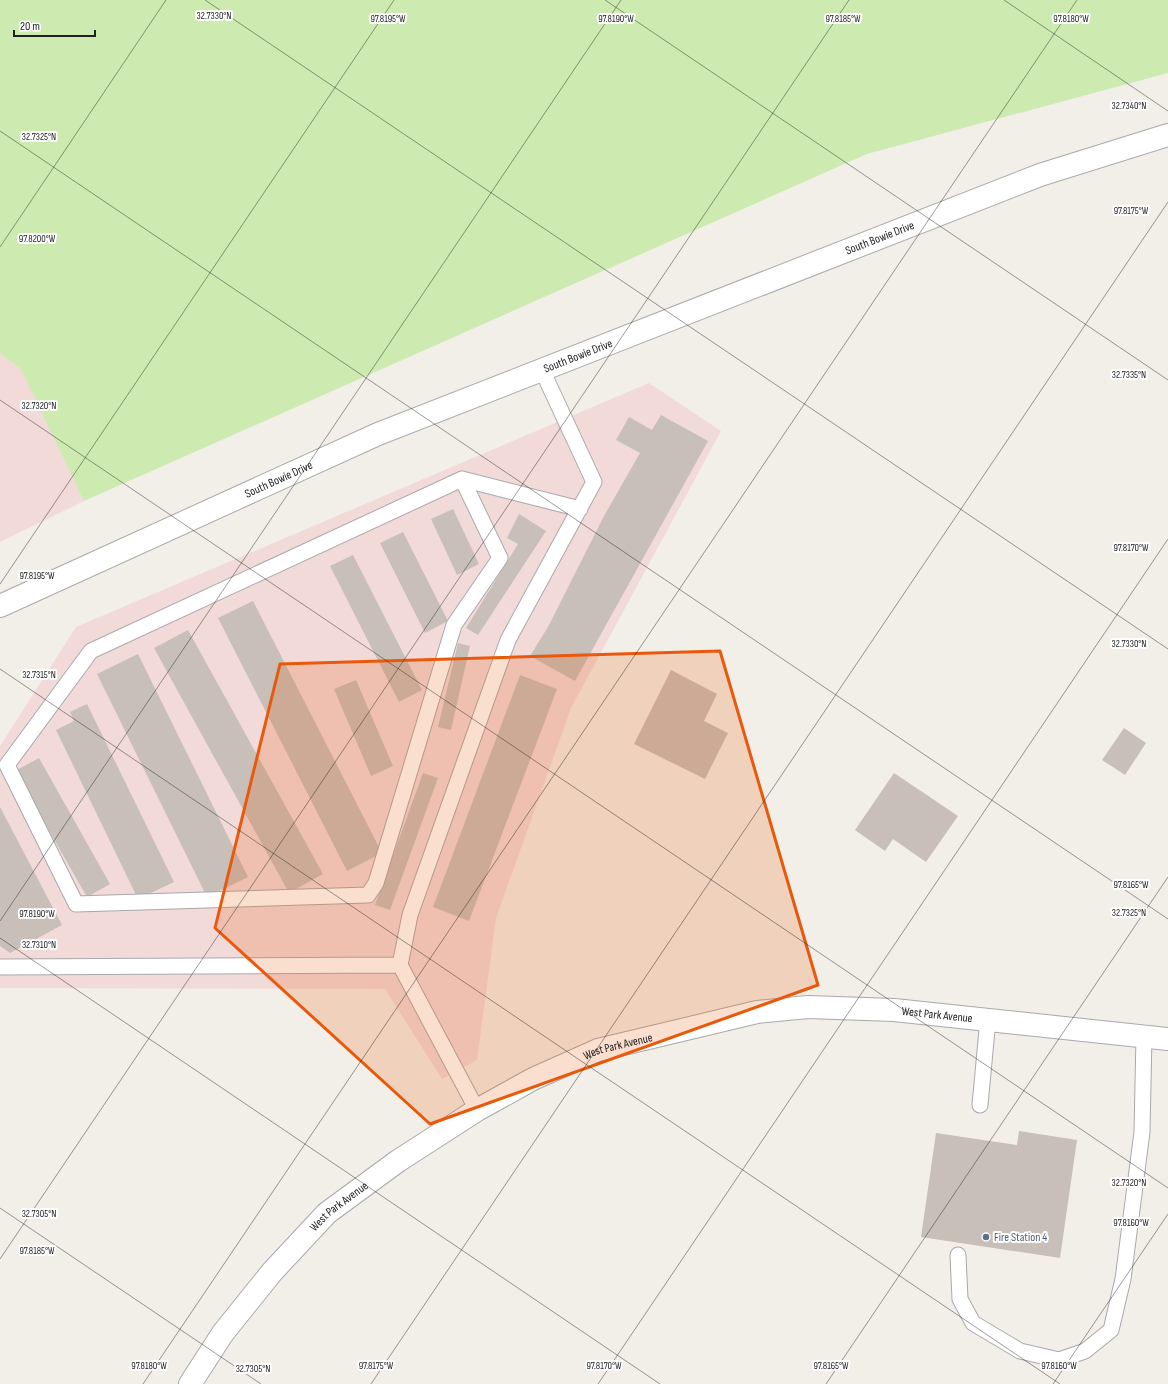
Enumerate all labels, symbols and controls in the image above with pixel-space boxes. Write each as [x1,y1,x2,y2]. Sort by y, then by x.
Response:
text: 32.7330°N [197,10,231,22]
scale bar [14,12,95,38]
text: 97.8195°W [370,13,406,25]
text: 97.8190°W [598,13,634,25]
text: 97.8185°W [825,13,861,25]
text: 97.8180°W [1053,13,1089,25]
text: 20 m [20,19,40,34]
text: 32.7340°N [1112,100,1146,112]
text: 32.7325°N [22,131,56,143]
text: 97.8175°W [1114,205,1149,217]
street label: South Bowie Drive [843,218,917,258]
text: 97.8200°W [19,233,56,245]
street label: South Bowie Drive [541,336,615,376]
text: 32.7335°N [1112,369,1146,381]
text: 32.7320°N [22,400,56,412]
street label: South Bowie Drive [242,458,315,502]
text: 97.8170°W [1113,542,1149,554]
text: 97.8195°W [19,570,55,582]
text: 32.7330°N [1112,638,1146,650]
text: 32.7315°N [22,669,56,681]
text: 97.8165°W [1113,879,1149,891]
text: 32.7325°N [1112,907,1146,919]
text: 97.8190°W [19,908,55,920]
text: 32.7310°N [22,939,56,951]
street label: West Park Avenue [901,1004,973,1026]
street label: West Park Avenue [581,1030,654,1064]
text: 32.7320°N [1112,1177,1146,1189]
street label: West Park Avenue [307,1178,371,1235]
text: 32.7305°N [22,1208,56,1220]
text: 97.8160°W [1113,1217,1149,1229]
place label: Fire Station 4 [994,1230,1047,1245]
marker: Fire Station 4 [981,1232,991,1242]
text: 97.8185°W [19,1245,55,1257]
text: 97.8180°W [131,1360,167,1372]
text: 97.8175°W [359,1360,394,1372]
text: 97.8170°W [586,1360,622,1372]
text: 97.8165°W [813,1360,849,1372]
text: 97.8160°W [1041,1360,1077,1372]
text: 32.7305°N [236,1363,270,1375]

